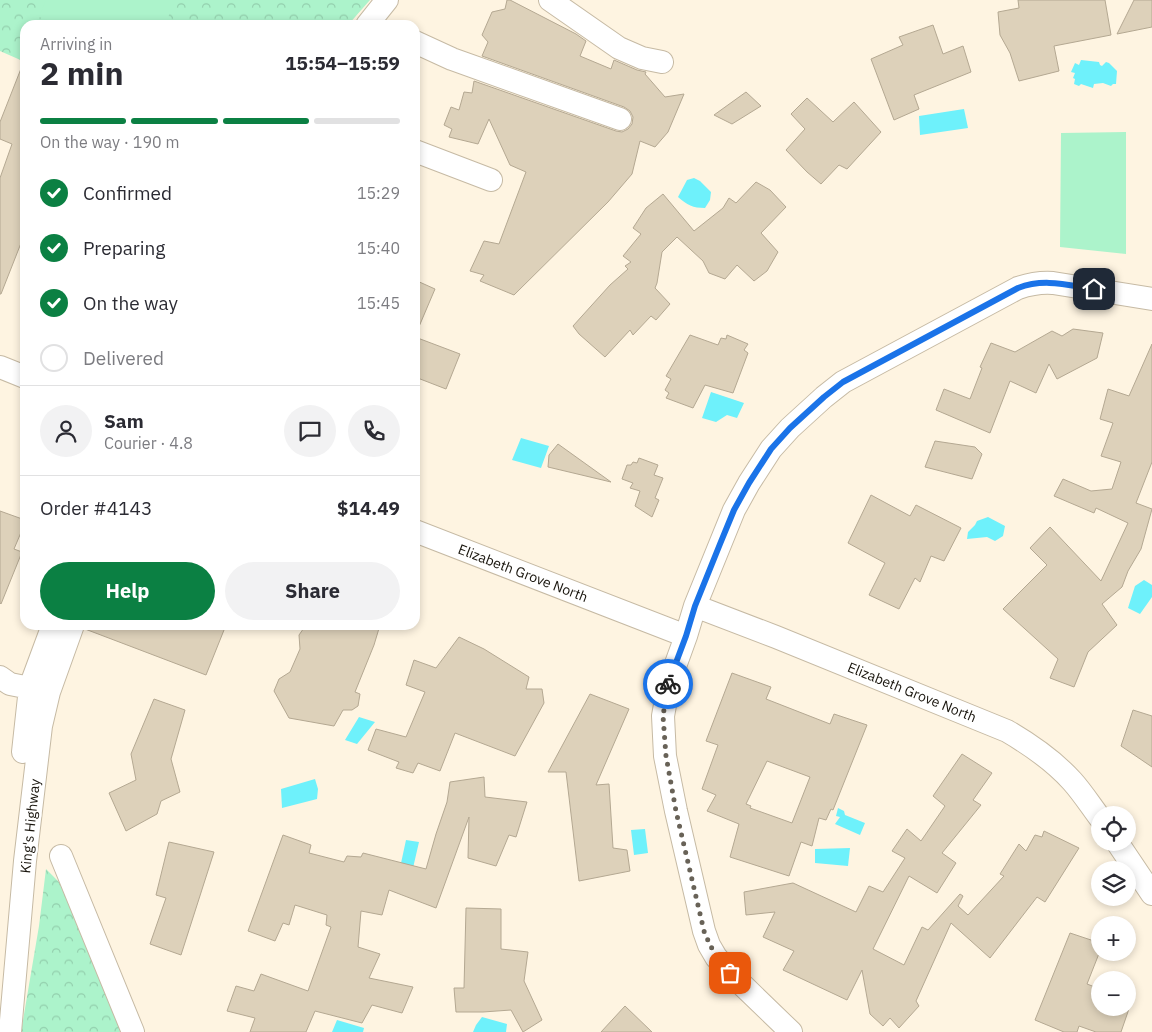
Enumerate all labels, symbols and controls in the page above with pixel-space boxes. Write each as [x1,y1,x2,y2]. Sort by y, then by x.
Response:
text: Arriving in [40,34,112,54]
text: 15:54–15:59 [285,51,400,75]
text: 2 min [40,52,124,94]
text: On the way · 190 m [40,132,179,152]
icon: check [40,179,68,207]
text: Confirmed [83,181,172,205]
text: 15:29 [357,183,400,203]
icon: check [40,234,68,262]
text: Preparing [83,236,165,260]
text: 15:40 [357,238,400,258]
pin [1073,268,1115,310]
icon: home [1080,275,1108,303]
icon: check [40,289,68,317]
text: On the way [83,291,178,315]
text: 15:45 [357,293,400,313]
text: Delivered [83,346,164,370]
button: person [40,405,92,457]
button: chat [284,405,336,457]
button: phone [348,405,400,457]
text: Sam [104,409,144,433]
text: Courier · 4.8 [104,433,193,453]
text: Order #4143 [40,496,152,520]
text: $14.49 [337,496,400,520]
street label: Elizabeth Grove North [456,540,590,606]
button: Help [40,562,215,620]
button: Share [225,562,400,620]
street label: Elizabeth Grove North [845,658,979,726]
courier [643,659,693,709]
icon: bike [654,670,682,698]
street label: King's Highway [16,778,44,874]
map controls [1091,806,1136,1016]
button: locate [1091,806,1136,851]
button: layers [1091,861,1136,906]
button: + [1091,916,1136,961]
pin [709,952,751,994]
icon: bag [716,959,744,987]
button: − [1091,971,1136,1016]

